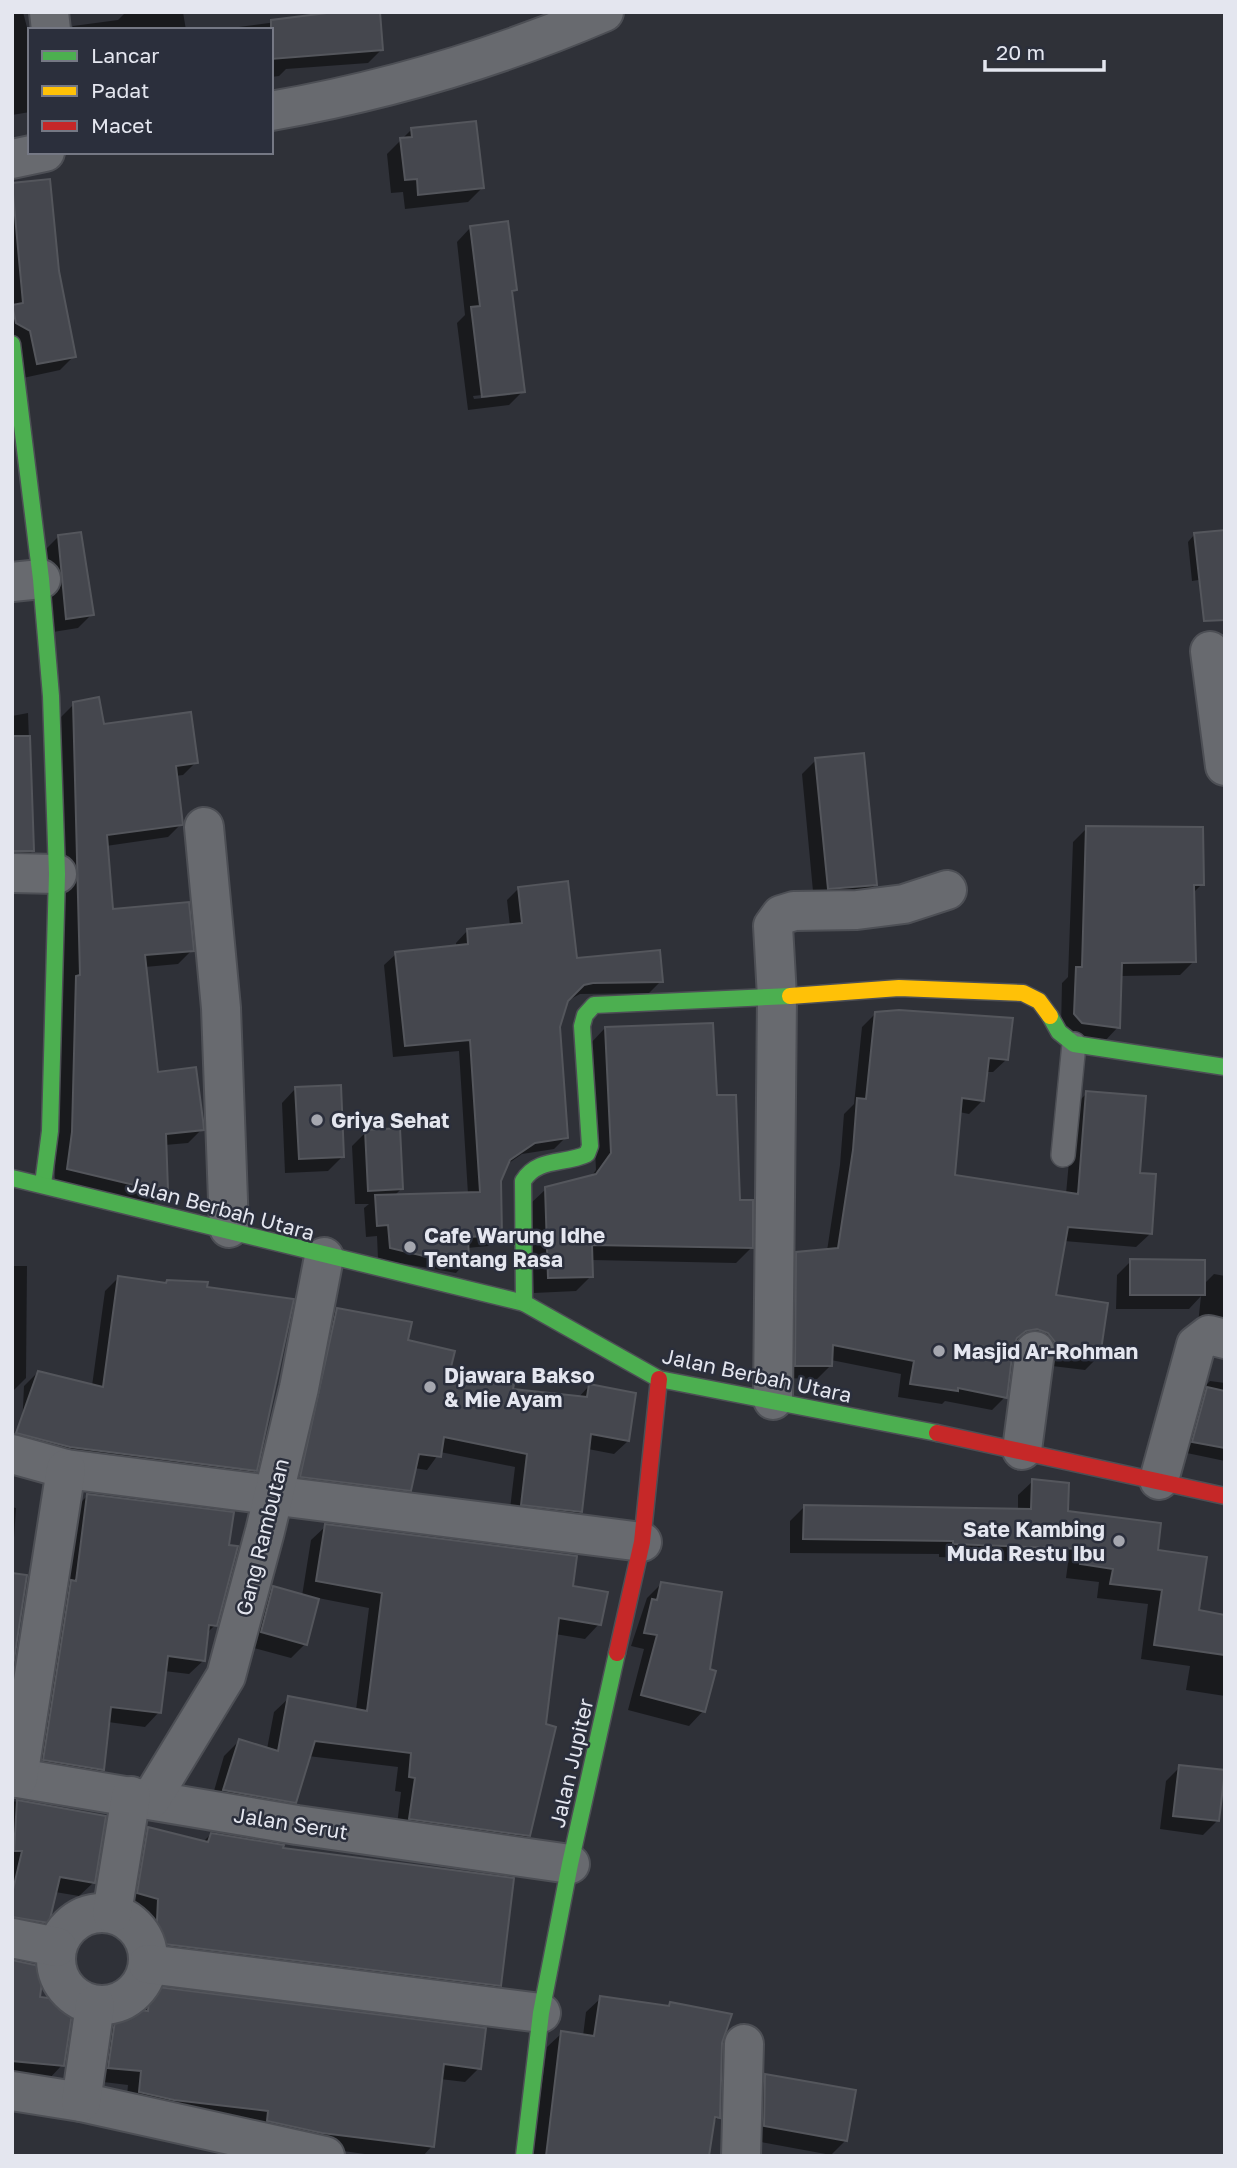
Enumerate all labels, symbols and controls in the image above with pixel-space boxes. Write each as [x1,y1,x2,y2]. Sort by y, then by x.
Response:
legend [28,28,273,154]
scale bar [985,28,1104,72]
text: 20 m [996,39,1045,65]
text: Lancar [91,42,159,68]
text: Padat [91,77,149,103]
text: Macet [91,112,153,138]
place label: Griya Sehat [331,1107,449,1133]
marker: Griya Sehat [309,1112,325,1128]
street label: Jalan Berbah Utara [124,1170,318,1246]
place label: Cafe Warung Idhe Tentang Rasa [424,1222,605,1272]
marker: Cafe Warung Idhe Tentang Rasa [402,1239,418,1255]
place label: Masjid Ar-Rohman [953,1338,1138,1364]
street label: Jalan Berbah Utara [660,1342,854,1408]
marker: Masjid Ar-Rohman [931,1343,947,1359]
place label: Djawara Bakso & Mie Ayam [444,1362,595,1412]
marker: Djawara Bakso & Mie Ayam [422,1379,438,1395]
street label: Gang Rambutan [230,1456,294,1618]
place label: Sate Kambing Muda Restu Ibu [946,1516,1105,1566]
marker: Sate Kambing Muda Restu Ibu [1111,1533,1127,1549]
street label: Jalan Jupiter [543,1696,599,1830]
street label: Jalan Serut [232,1801,350,1845]

